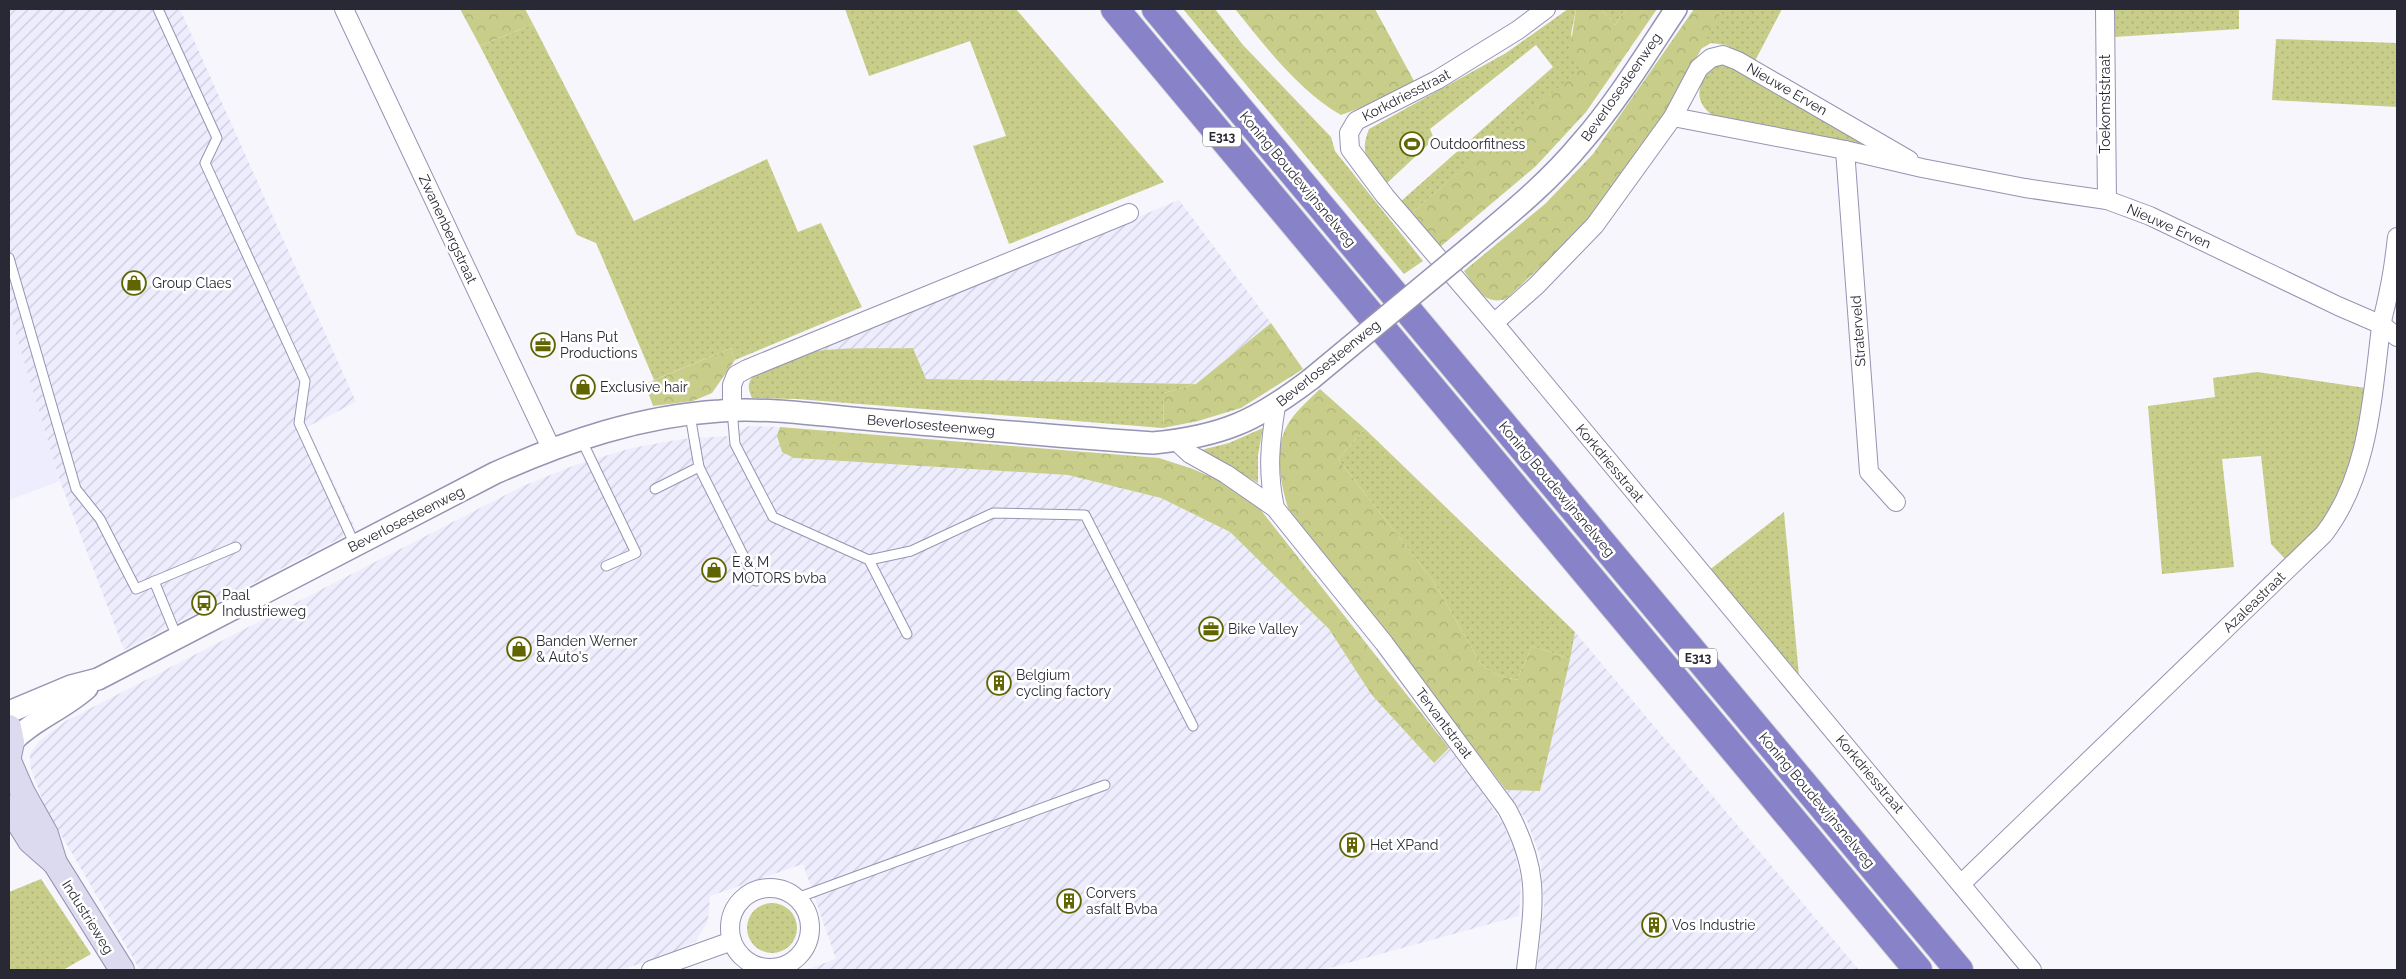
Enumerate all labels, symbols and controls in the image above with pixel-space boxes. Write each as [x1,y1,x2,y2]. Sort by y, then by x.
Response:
street label: Beverlosesteenweg [1578,30,1664,144]
street label: Toekomststraat [2097,54,2113,154]
street label: Nieuwe Erven [1744,60,1830,118]
street label: Korkdriesstraat [1359,66,1453,124]
street label: Koning Boudewijnsnelweg [1237,108,1359,250]
road number: E313 [1203,128,1241,146]
sports icon: Outdoorfitness [1399,131,1425,157]
place label: Outdoorfitness [1430,136,1526,152]
street label: Zwanenbergstraat [416,172,480,286]
street label: Nieuwe Erven [2125,200,2213,252]
shop icon: Group Claes [121,270,147,296]
place label: Group Claes [152,275,232,291]
street label: Straterveld [1848,295,1868,367]
street label: Beverlosesteenweg [1273,316,1383,410]
place label: Hans Put Productions [560,329,638,361]
office icon: Hans Put Productions [530,332,556,358]
shop icon: Exclusive hair [570,374,596,400]
place label: Exclusive hair [600,379,688,395]
street label: Beverlosesteenweg [866,411,996,439]
street label: Koning Boudewijnsnelweg [1496,418,1618,560]
street label: Korkdriesstraat [1573,421,1647,505]
street label: Beverlosesteenweg [345,483,467,555]
place label: E & M MOTORS bvba [732,554,826,586]
shop icon: E & M MOTORS bvba [701,557,727,583]
street label: Azaleastraat [2220,568,2289,635]
place label: Paal Industrieweg [222,587,306,619]
bus stop icon: Paal Industrieweg [191,590,217,616]
office icon: Bike Valley [1198,616,1224,642]
place label: Bike Valley [1228,621,1299,637]
place label: Banden Werner & Auto's [536,633,638,665]
shop icon: Banden Werner & Auto's [506,636,532,662]
road number: E313 [1679,648,1717,668]
place label: Belgium cycling factory [1016,667,1112,699]
building icon: Belgium cycling factory [986,670,1012,696]
street label: Tervantstraat [1412,685,1476,762]
street label: Koning Boudewijnsnelweg [1756,729,1878,871]
street label: Korkdriesstraat [1833,732,1907,816]
building icon: Het XPand [1339,832,1365,858]
place label: Het XPand [1370,837,1438,853]
street label: Industrieweg [59,877,117,957]
place label: Corvers asfalt Bvba [1086,885,1158,917]
building icon: Corvers asfalt Bvba [1056,888,1082,914]
building icon: Vos Industrie [1641,912,1667,938]
place label: Vos Industrie [1672,917,1756,933]

